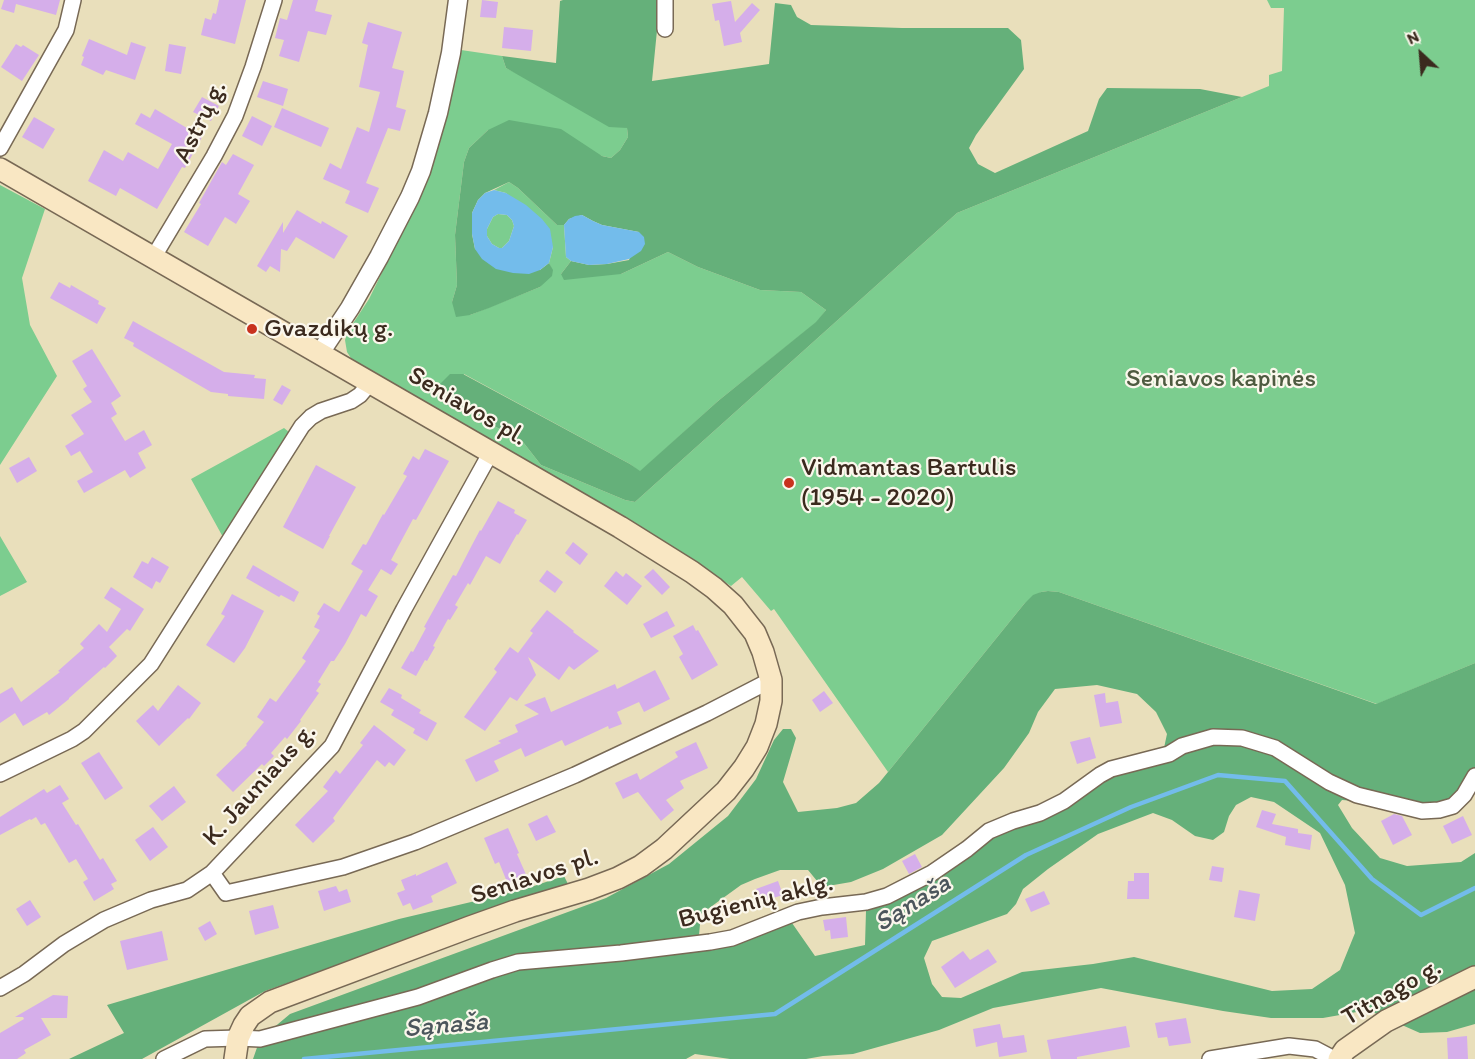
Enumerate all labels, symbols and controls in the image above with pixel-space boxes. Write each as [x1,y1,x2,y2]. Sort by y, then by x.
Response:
north arrow [1391,24,1451,84]
text: N [1404,26,1422,48]
street label: Astrų g. [168,76,234,168]
place label: Gvazdikų g. [264,313,393,345]
marker: Gvazdikų g. [245,322,259,336]
street label: Seniavos pl. [402,360,532,454]
park label: Seniavos kapinės [1126,363,1316,395]
place label: Vidmantas Bartulis (1954 - 2020) [801,452,1017,514]
marker: Vidmantas Bartulis (1954 - 2020) [782,476,796,490]
street label: K. Jauniaus g. [197,717,323,853]
street label: Seniavos pl. [467,842,603,912]
street label: Bugienių aklg. [675,868,837,936]
water label: Sąnaša [869,868,957,940]
street label: Titnago g. [1337,952,1447,1034]
water label: Sąnaša [403,1006,489,1046]

